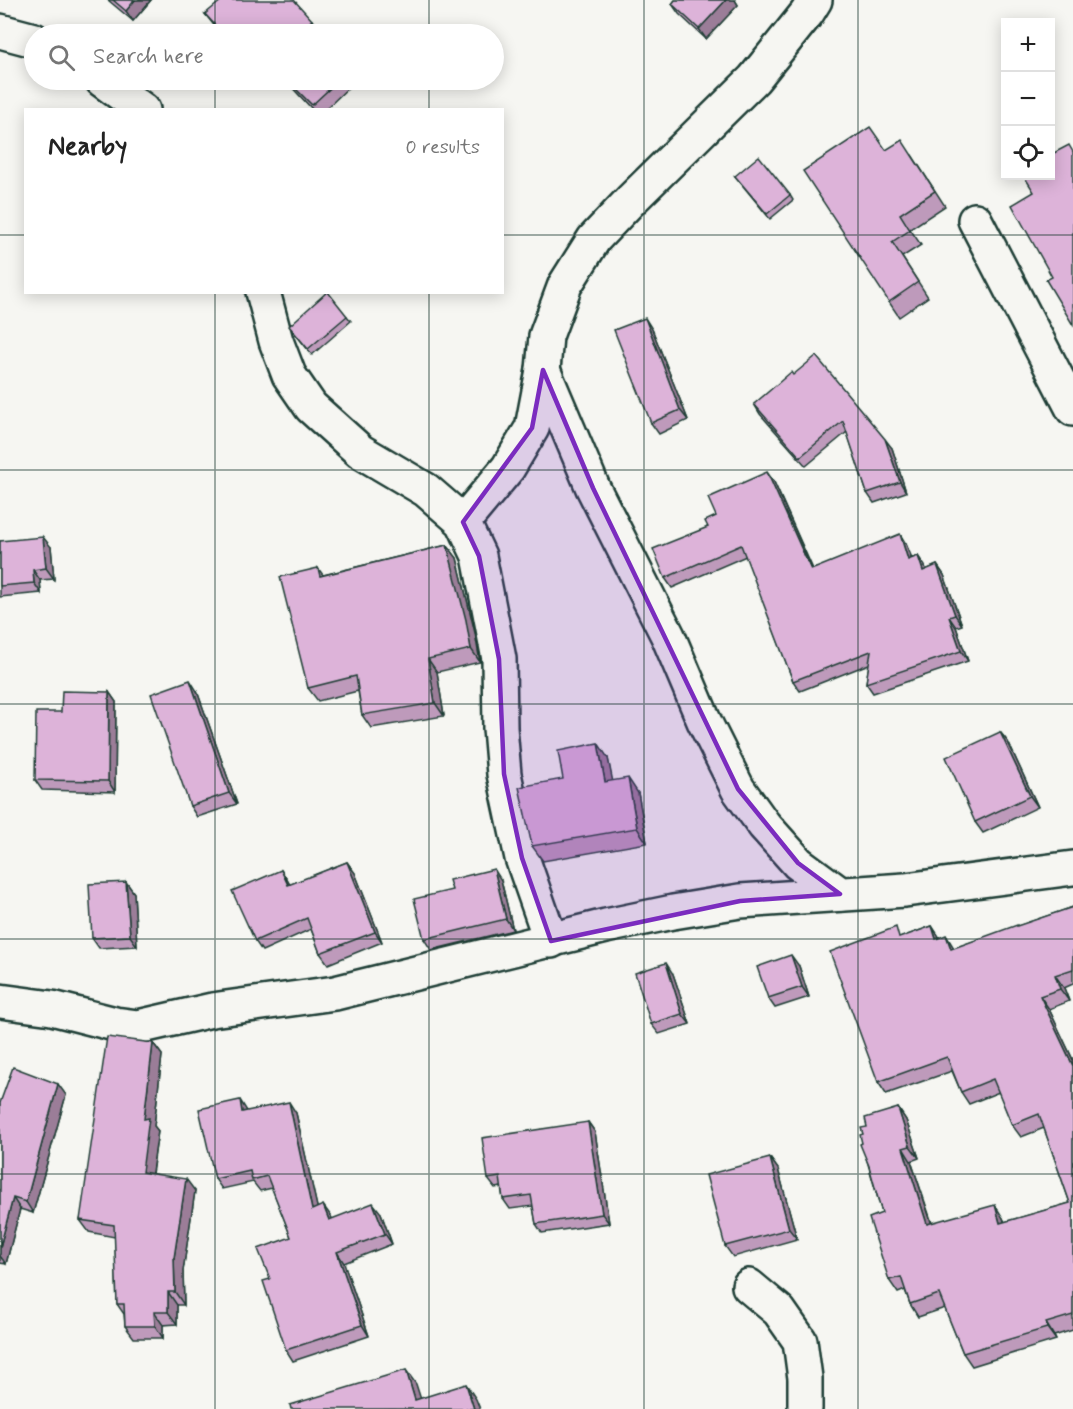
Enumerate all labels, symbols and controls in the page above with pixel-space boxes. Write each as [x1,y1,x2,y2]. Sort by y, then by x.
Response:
map controls [1001,18,1055,180]
button: + [1001,18,1055,72]
search box [24,24,504,90]
icon: search [45,41,78,74]
text: Search here [93,43,204,71]
button: − [1001,72,1055,126]
button: locate [1001,126,1055,180]
text: Nearby [48,130,127,164]
text: 0 results [406,134,480,161]

